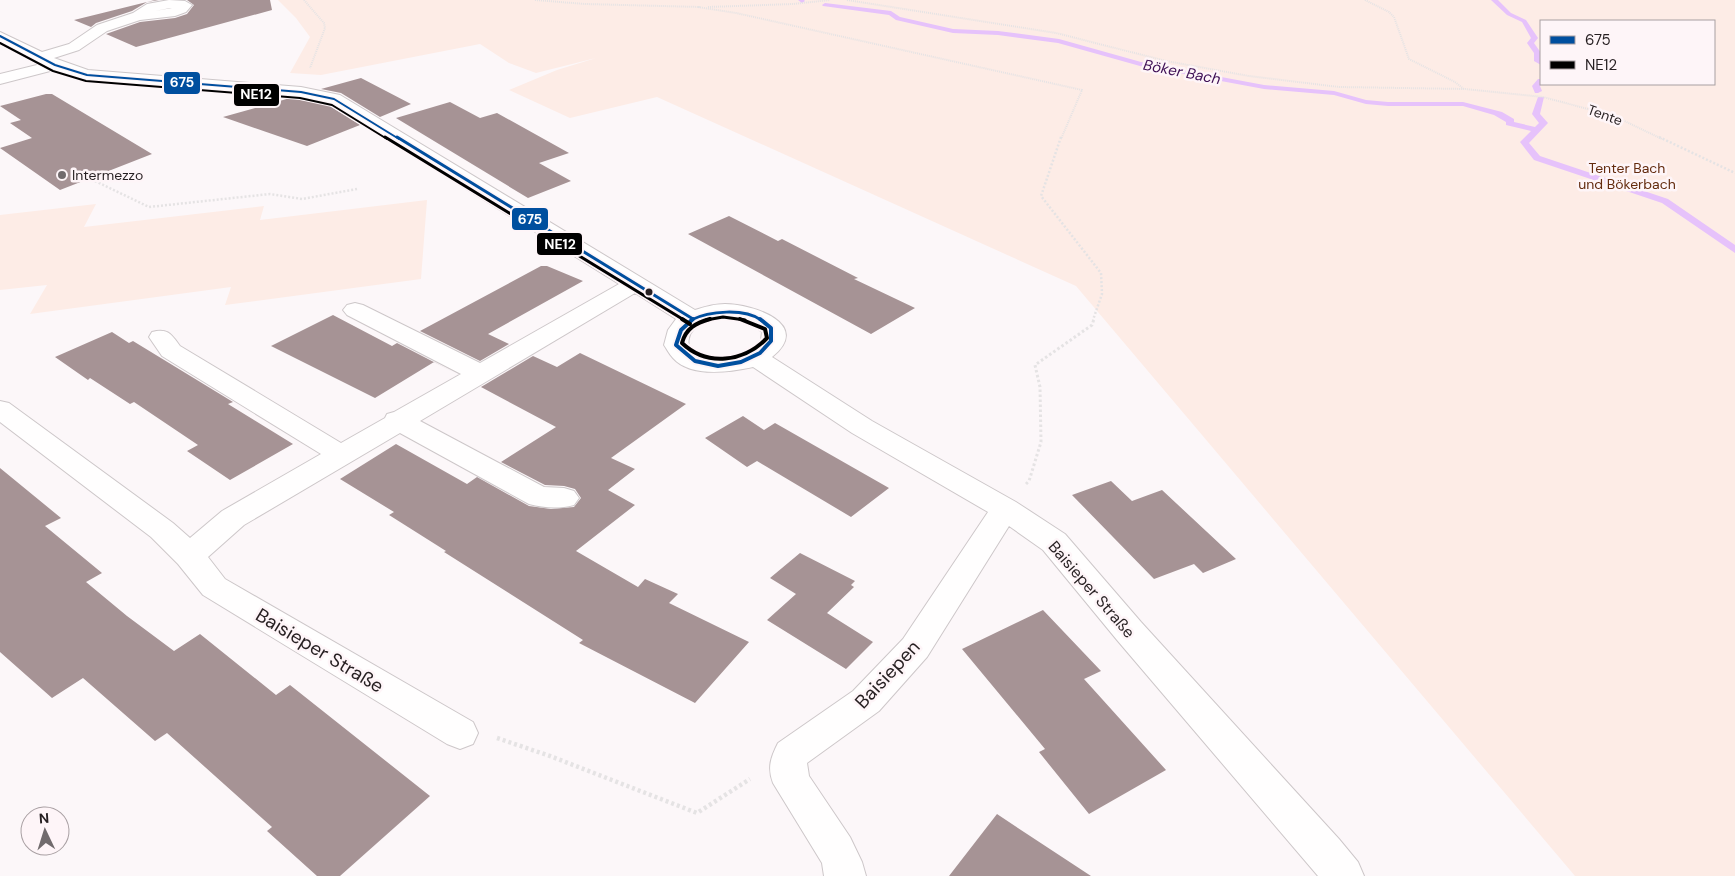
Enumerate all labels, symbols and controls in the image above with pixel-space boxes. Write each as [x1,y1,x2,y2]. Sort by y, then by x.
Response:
legend [1540,20,1715,85]
text: 675 [1585,30,1611,50]
water label: Böker Bach [1142,55,1223,89]
text: NE12 [1585,55,1617,75]
line badge: 675 [163,71,201,95]
text: 675 [170,73,194,91]
line badge: NE12 [233,83,280,107]
text: NE12 [240,85,272,103]
street label: Tente [1585,100,1625,130]
park label: Tenter Bach und Bökerbach [1578,159,1676,193]
place label: Intermezzo [72,166,143,184]
marker: Intermezzo [56,169,68,181]
line badge: 675 [511,207,549,231]
text: 675 [518,210,542,228]
line badge: NE12 [536,232,583,256]
text: NE12 [544,235,576,253]
unlabelled marker [644,287,654,297]
street label: Baisieper Straße [1044,536,1140,642]
street label: Baisieper Straße [251,602,388,698]
street label: Baisiepen [849,635,925,714]
north arrow [20,806,70,856]
text: N [38,809,50,827]

